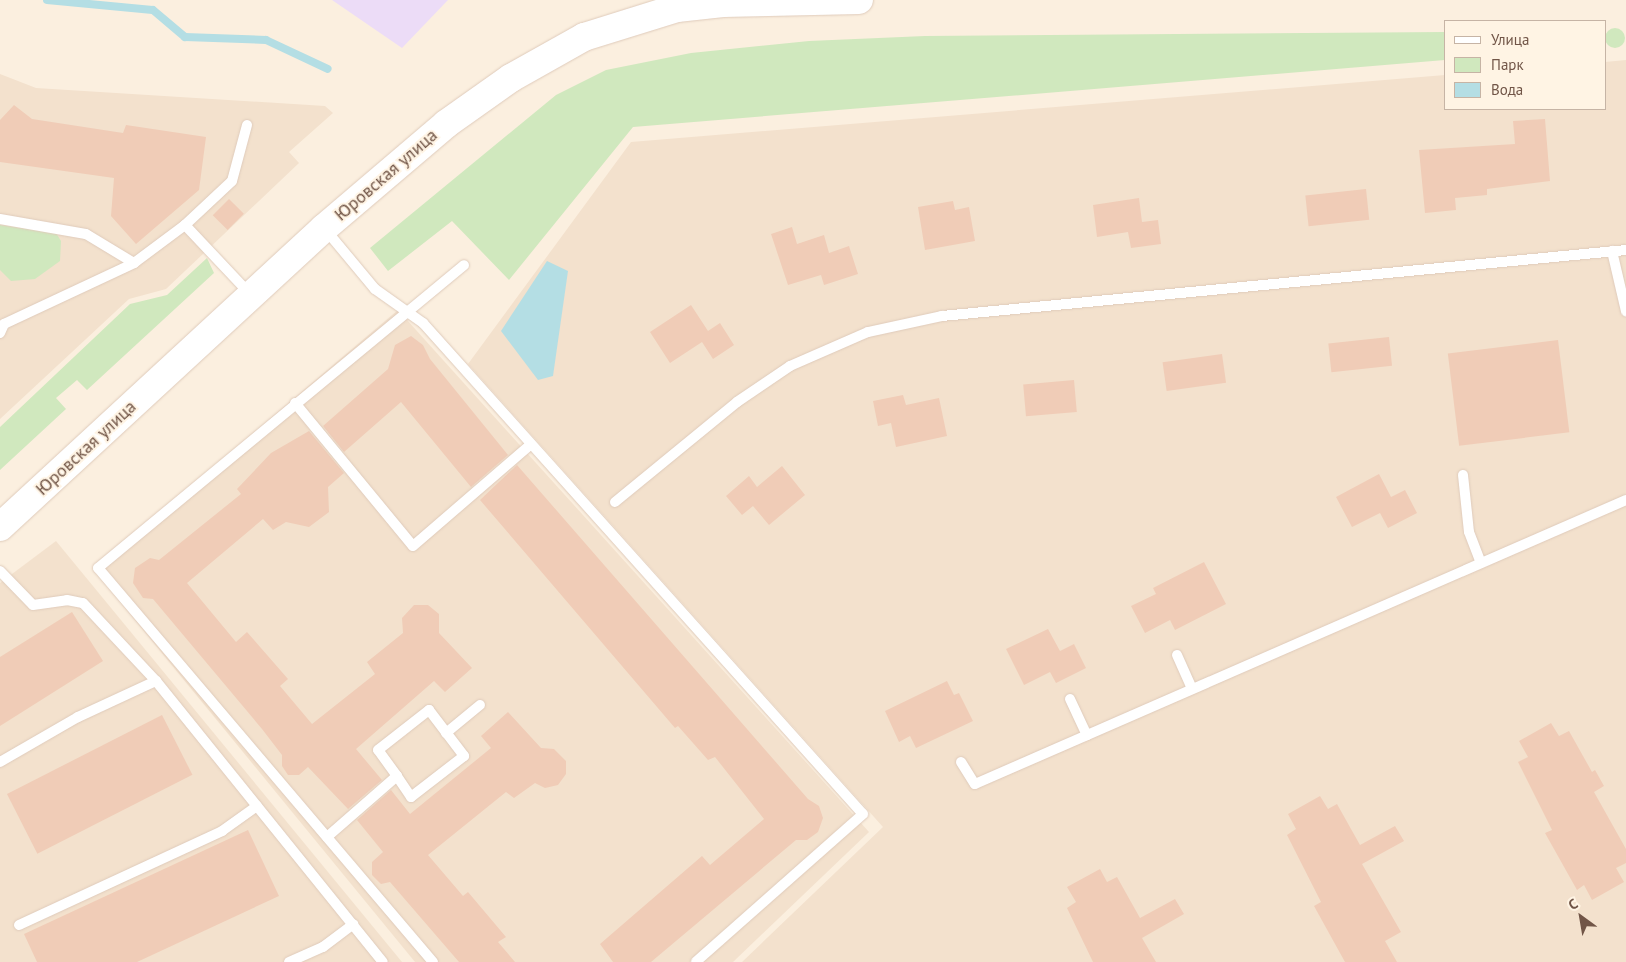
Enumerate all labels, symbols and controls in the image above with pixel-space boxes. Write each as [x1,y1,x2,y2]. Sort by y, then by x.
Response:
legend [1444,20,1606,110]
text: Улица [1491,30,1529,49]
text: Парк [1491,55,1524,74]
text: Вода [1491,80,1523,99]
street label: Юровская улица [330,124,442,226]
street label: Юровская улица [31,396,141,500]
north arrow [1556,892,1606,942]
text: С [1565,895,1581,914]

